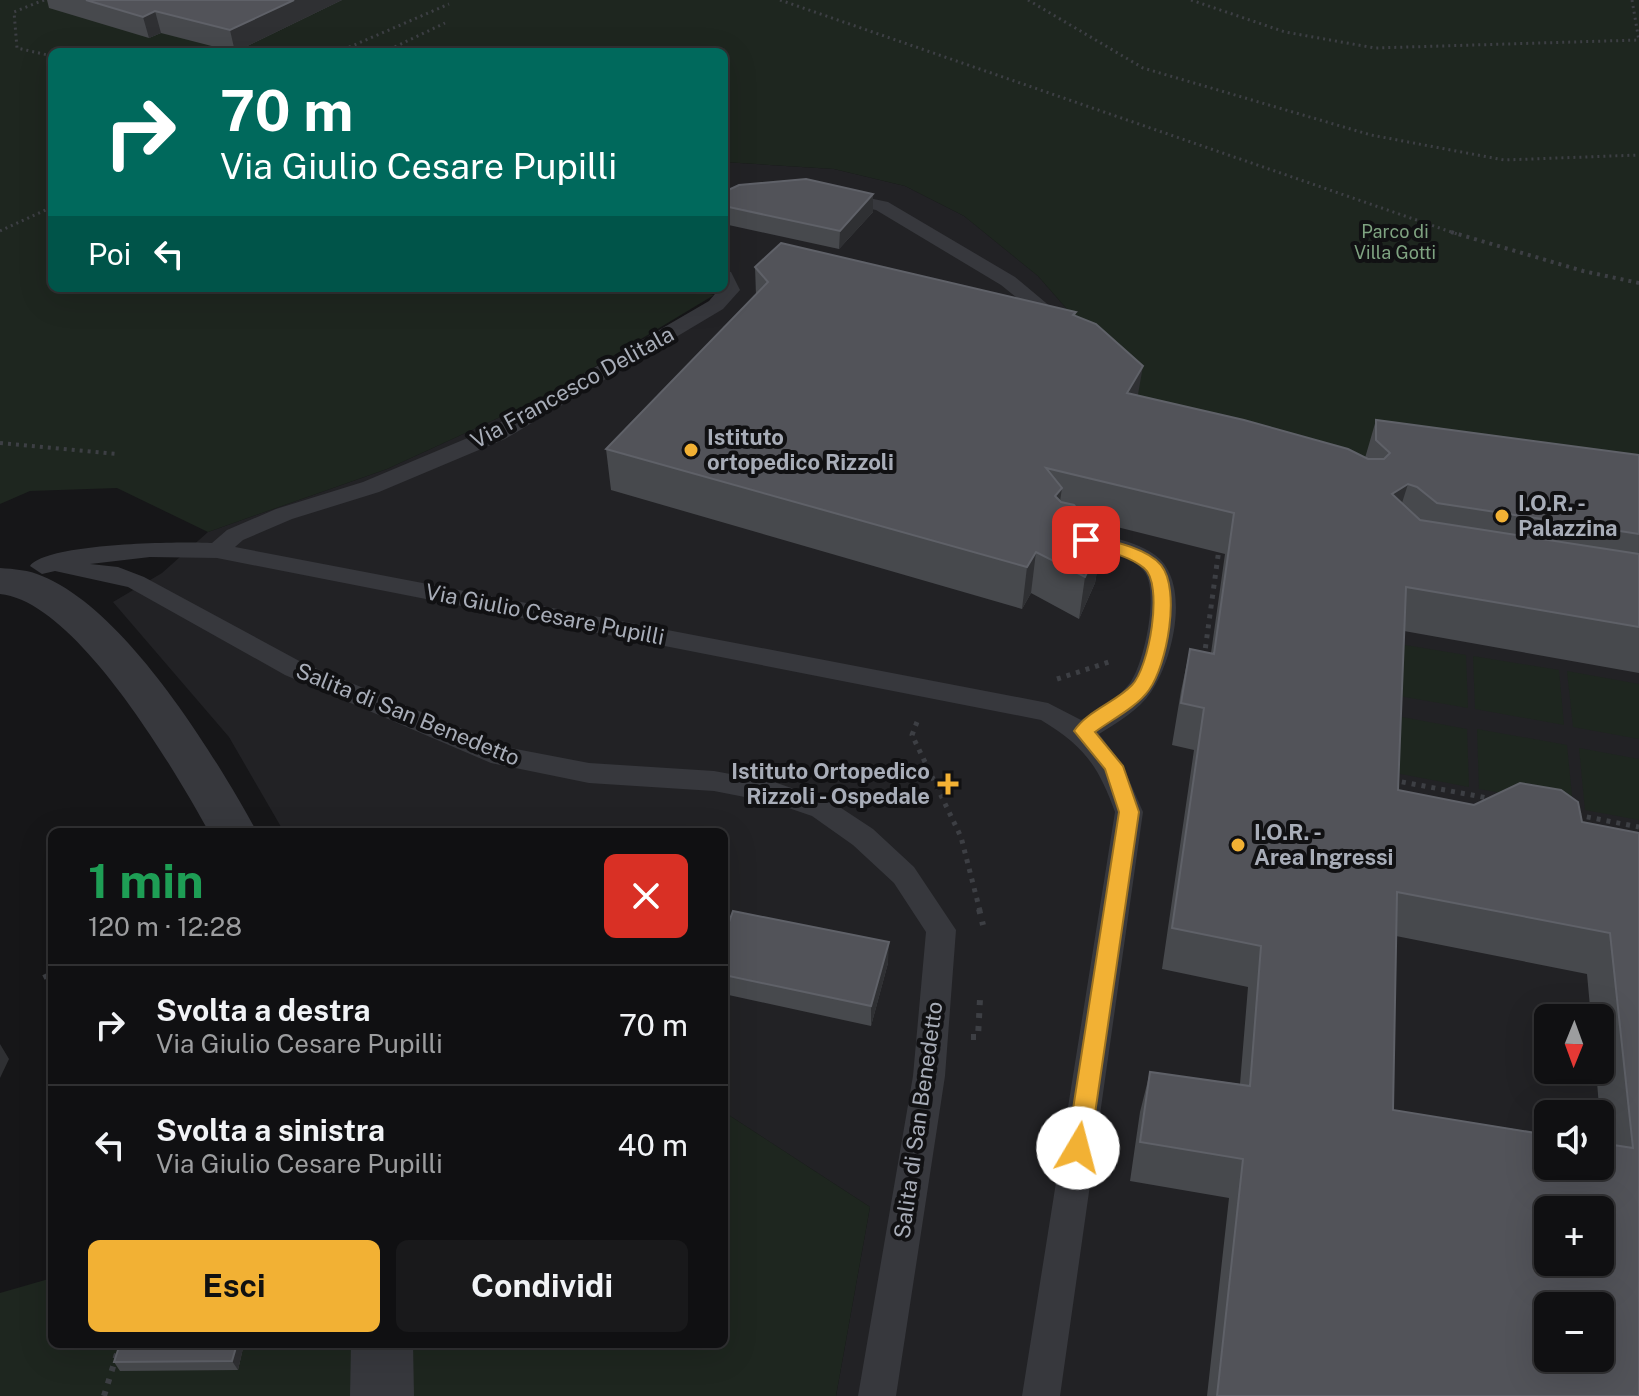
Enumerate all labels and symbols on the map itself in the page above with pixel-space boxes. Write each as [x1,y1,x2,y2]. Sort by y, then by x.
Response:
park label: Parco di Villa Gotti [1354,221,1436,263]
street label: Via Francesco Delitala [466,320,678,454]
place label: Istituto ortopedico Rizzoli [707,424,894,475]
marker: Istituto ortopedico Rizzoli [682,441,700,459]
place label: I.O.R. - Palazzina [1518,490,1618,541]
pin [1052,506,1120,574]
marker: I.O.R. - Palazzina [1493,507,1511,525]
street label: Via Giulio Cesare Pupilli [423,578,667,650]
street label: Salita di San Benedetto [292,657,524,771]
place label: Istituto Ortopedico Rizzoli - Ospedale [731,758,930,809]
marker: Istituto Ortopedico Rizzoli - Ospedale [937,773,959,795]
place label: I.O.R. - Area Ingressi [1254,819,1393,870]
marker: I.O.R. - Area Ingressi [1229,836,1247,854]
street label: Salita di San Benedetto [888,1000,948,1240]
north arrow [1534,1004,1614,1084]
position arrow [1036,1106,1120,1190]

